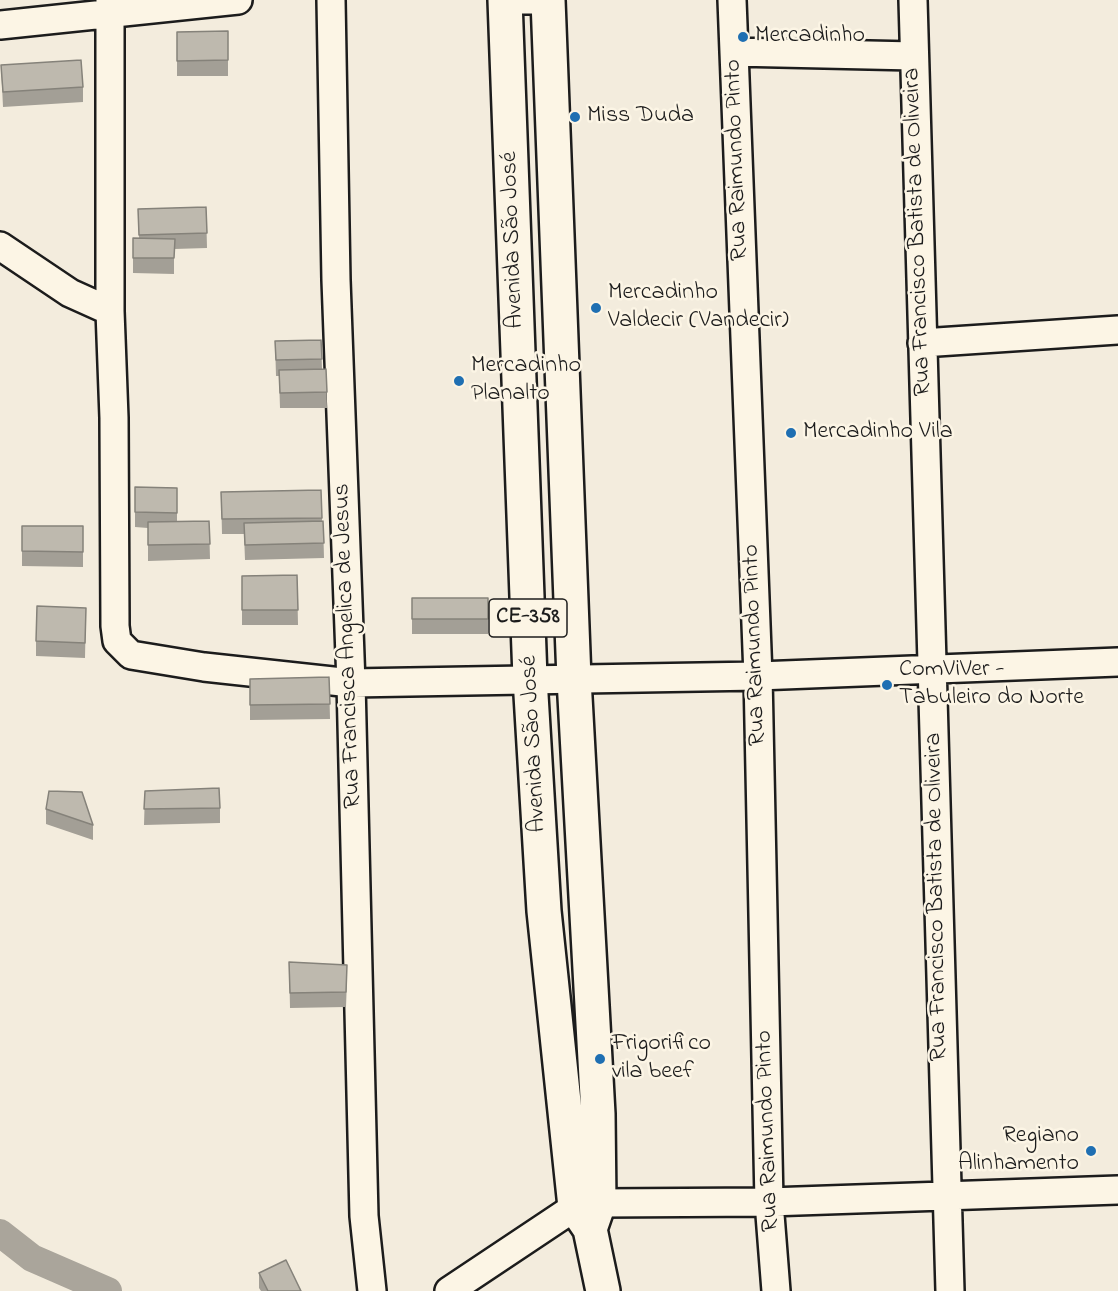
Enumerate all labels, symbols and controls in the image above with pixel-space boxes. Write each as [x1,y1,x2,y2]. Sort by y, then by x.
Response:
place label: Mercadinho [755,23,865,51]
marker: Mercadinho [736,30,750,44]
street label: Rua Raimundo Pinto [720,59,756,261]
street label: Rua Francisco Batista de Oliveira [899,67,939,397]
place label: Miss Duda [587,103,694,131]
marker: Miss Duda [568,110,582,124]
street label: Avenida São José [497,151,531,329]
place label: Mercadinho Valdecir (Vandecir) [608,280,789,336]
marker: Mercadinho Valdecir (Vandecir) [589,301,603,315]
place label: Mercadinho Planalto [471,353,581,409]
marker: Mercadinho Planalto [452,374,466,388]
place label: Mercadinho Vila [803,419,953,447]
marker: Mercadinho Vila [784,426,798,440]
street label: Rua Francisca Angelica de Jesus [329,483,369,809]
street label: Rua Raimundo Pinto [738,544,774,746]
road number: CE-358 [489,599,567,637]
street label: Avenida São José [516,655,554,833]
place label: ComViVer - Tabuleiro do Norte [899,657,1084,713]
marker: ComViVer - Tabuleiro do Norte [880,678,894,692]
street label: Rua Francisco Batista de Oliveira [921,732,955,1062]
street label: Rua Raimundo Pinto [751,1030,787,1232]
place label: Frigorifico vila beef [612,1031,711,1087]
marker: Frigorifico vila beef [593,1052,607,1066]
place label: Regiano Alinhamento [958,1123,1079,1179]
marker: Regiano Alinhamento [1084,1144,1098,1158]

